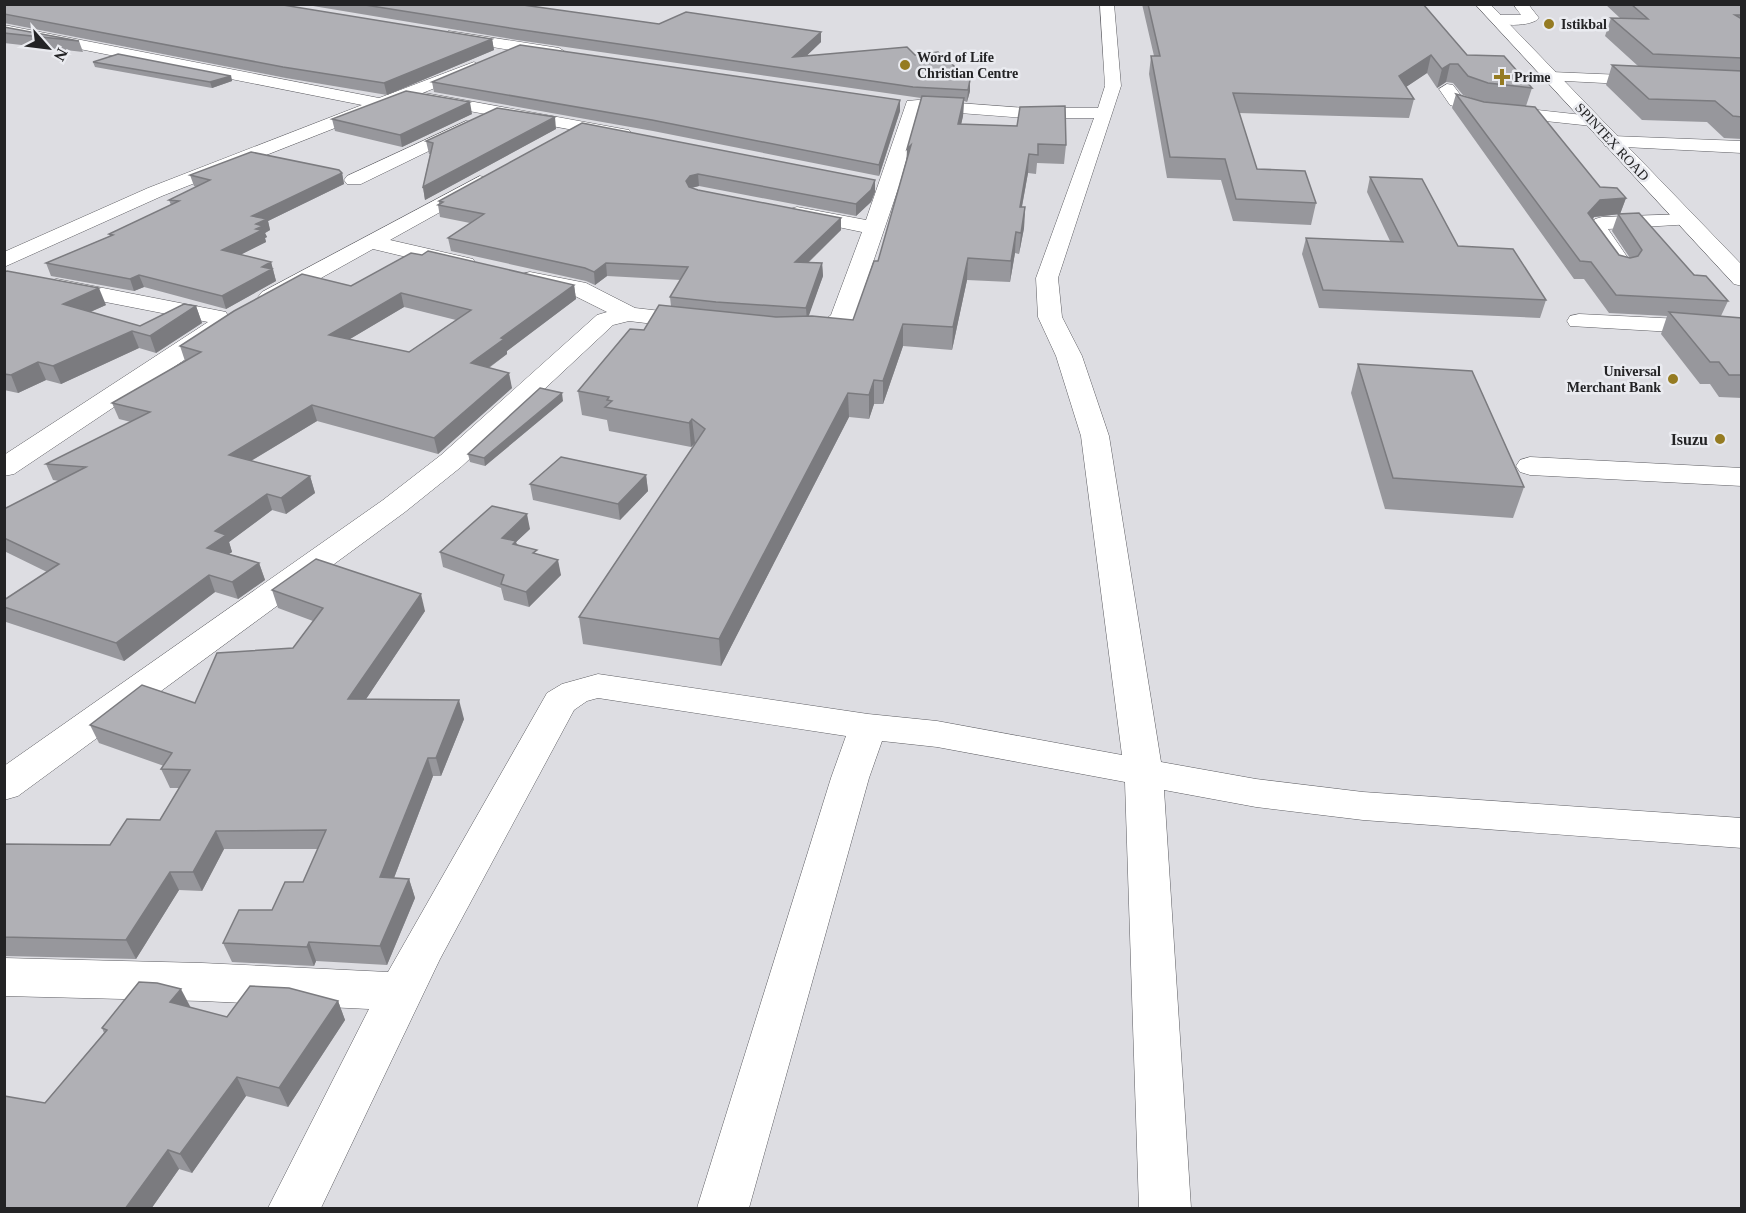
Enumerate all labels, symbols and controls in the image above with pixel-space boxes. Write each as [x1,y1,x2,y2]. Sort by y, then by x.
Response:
marker: Istikbal [1542,17,1556,31]
place label: Istikbal [1561,17,1607,32]
north arrow [18,18,78,78]
text: N [50,46,71,64]
place label: Word of Life Christian Centre [917,50,1018,81]
marker: Word of Life Christian Centre [898,58,912,72]
marker: Prime [1495,70,1509,84]
place label: Prime [1514,70,1551,85]
street label: SPINTEX ROAD [1572,100,1652,184]
place label: Universal Merchant Bank [1567,364,1661,395]
marker: Universal Merchant Bank [1666,372,1680,386]
place label: Isuzu [1671,431,1708,448]
marker: Isuzu [1713,432,1727,446]

